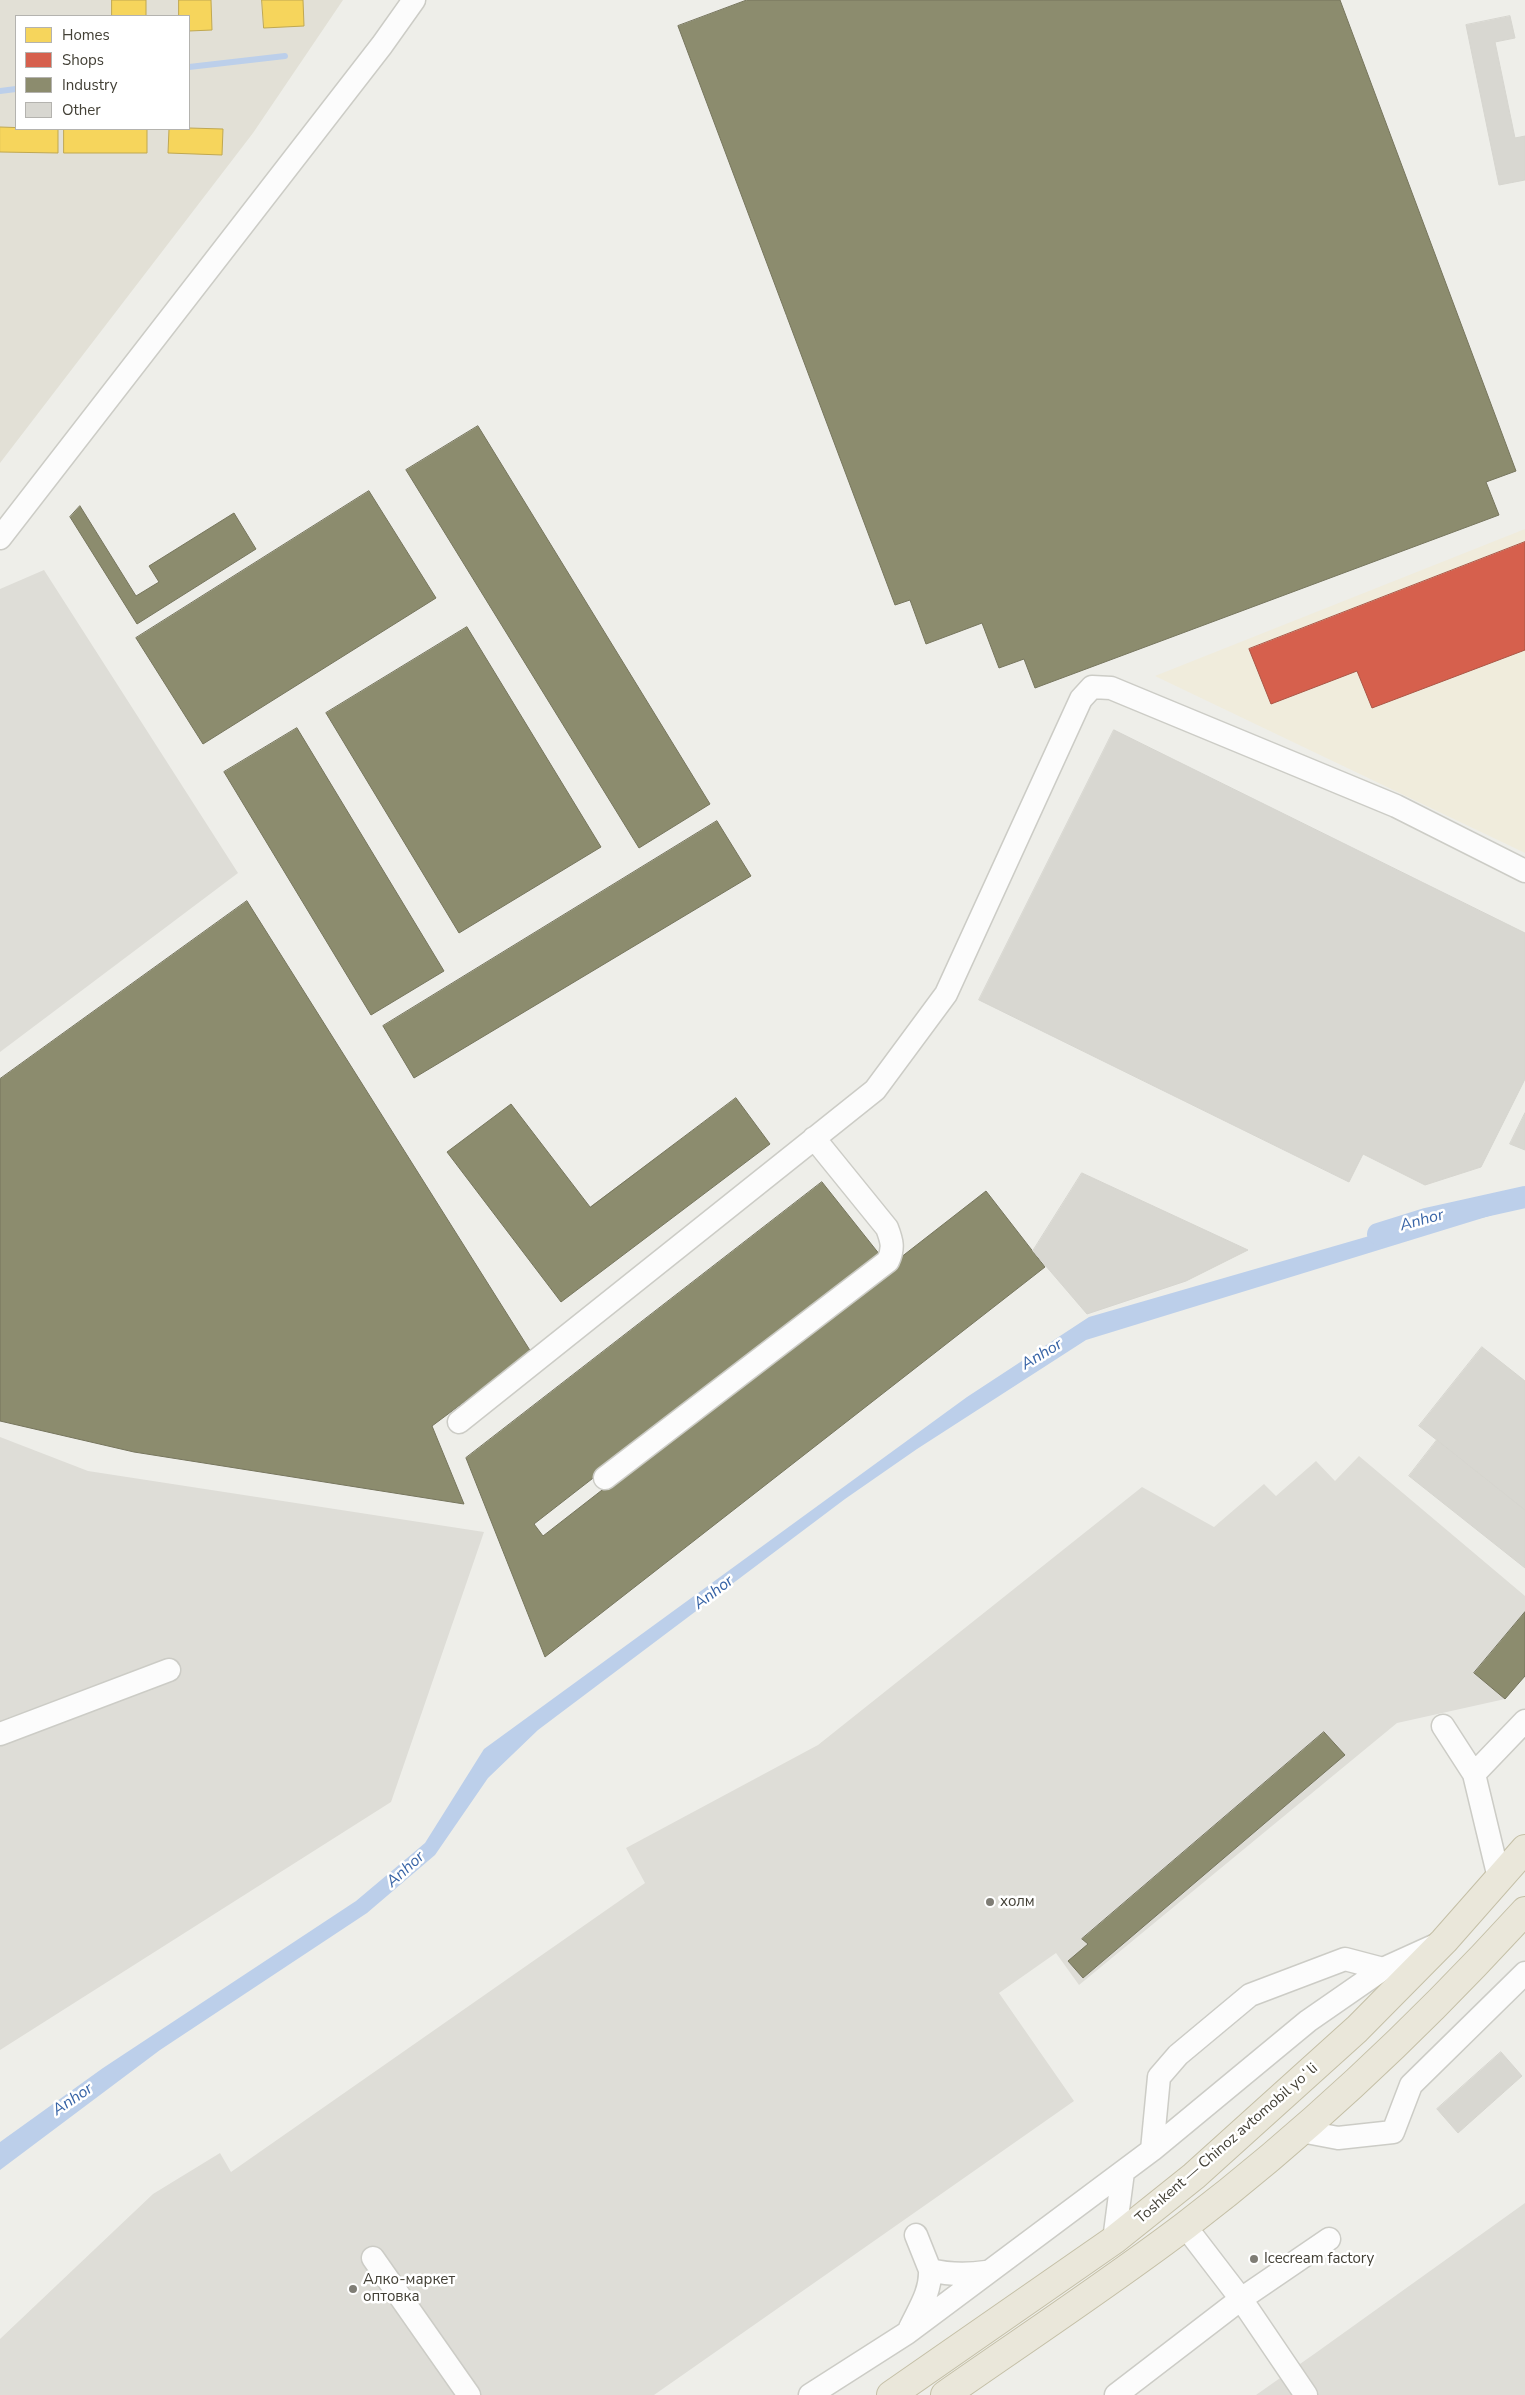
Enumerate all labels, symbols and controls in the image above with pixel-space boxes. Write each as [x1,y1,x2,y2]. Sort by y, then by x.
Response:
legend [15,15,190,130]
text: Homes [62,25,110,45]
text: Shops [62,50,104,70]
text: Industry [62,75,117,95]
text: Other [62,100,101,120]
water label: Anhor [1398,1206,1446,1236]
water label: Anhor [1018,1335,1066,1375]
water label: Anhor [690,1572,738,1614]
water label: Anhor [383,1848,429,1892]
place label: холм [1000,1893,1035,1911]
marker: холм [984,1896,996,1908]
street label: Toshkent — Chinoz avtomobil yoʻli [1132,2060,1322,2228]
water label: Anhor [49,2080,97,2120]
place label: Icecream factory [1264,2250,1374,2268]
marker: Icecream factory [1248,2253,1260,2265]
place label: Алко-маркет оптовка [363,2271,455,2306]
marker: Алко-маркет оптовка [347,2283,359,2295]

